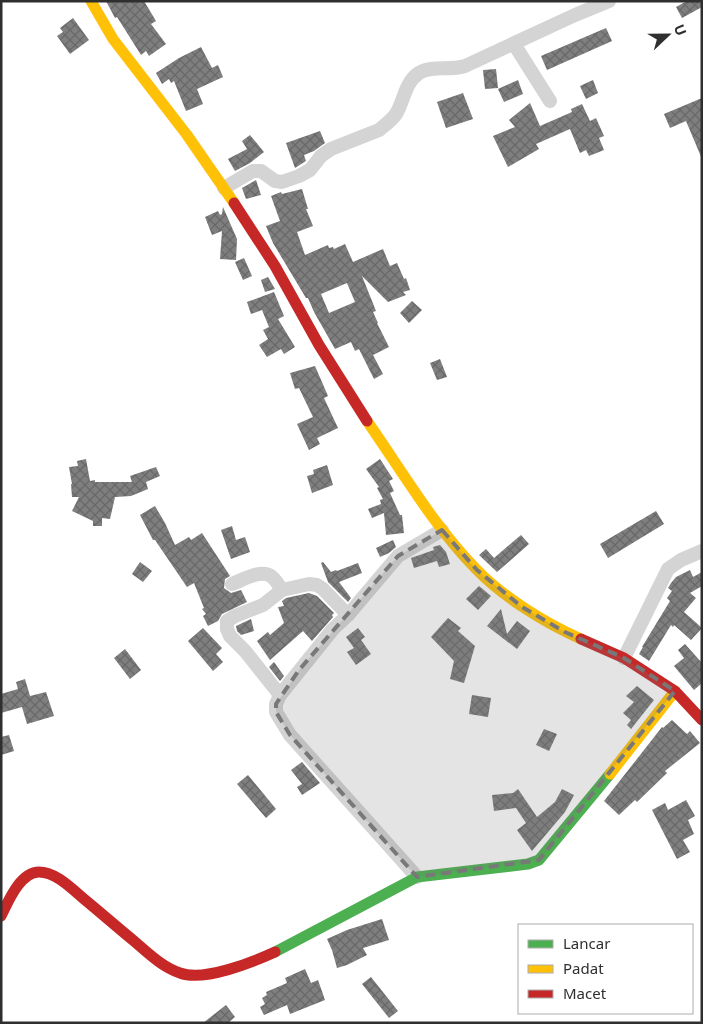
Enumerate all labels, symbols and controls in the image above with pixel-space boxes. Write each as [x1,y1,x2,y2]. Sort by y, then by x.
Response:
north arrow [643,10,693,60]
text: U [670,21,691,38]
legend [518,924,693,1014]
text: Lancar [563,933,610,953]
text: Padat [563,958,604,978]
text: Macet [563,983,607,1003]

